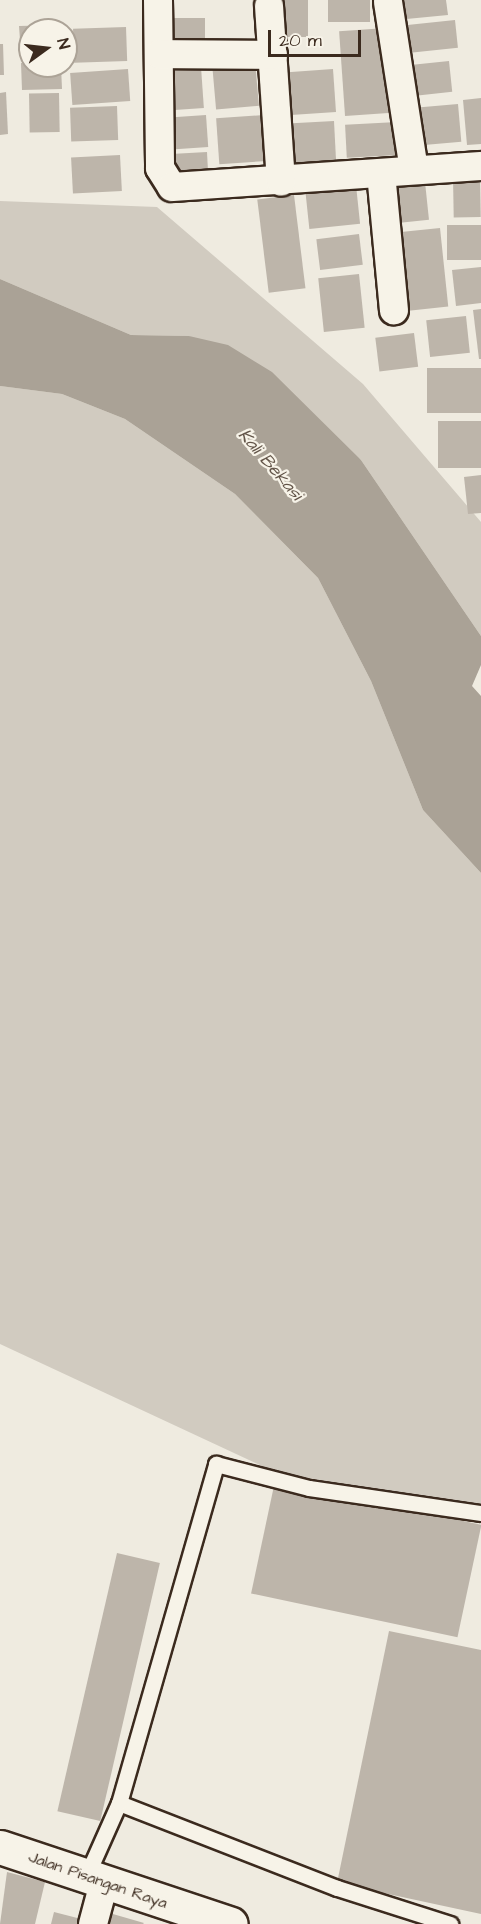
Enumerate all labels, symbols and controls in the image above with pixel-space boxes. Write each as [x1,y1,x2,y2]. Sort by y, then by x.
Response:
north arrow [18,18,78,78]
scale bar [271,18,364,56]
text: 20 m [279,28,322,53]
text: N [52,36,75,52]
water label: Kali Bekasi [233,425,307,505]
street label: Jalan Pisangan Raya [26,1847,170,1913]

